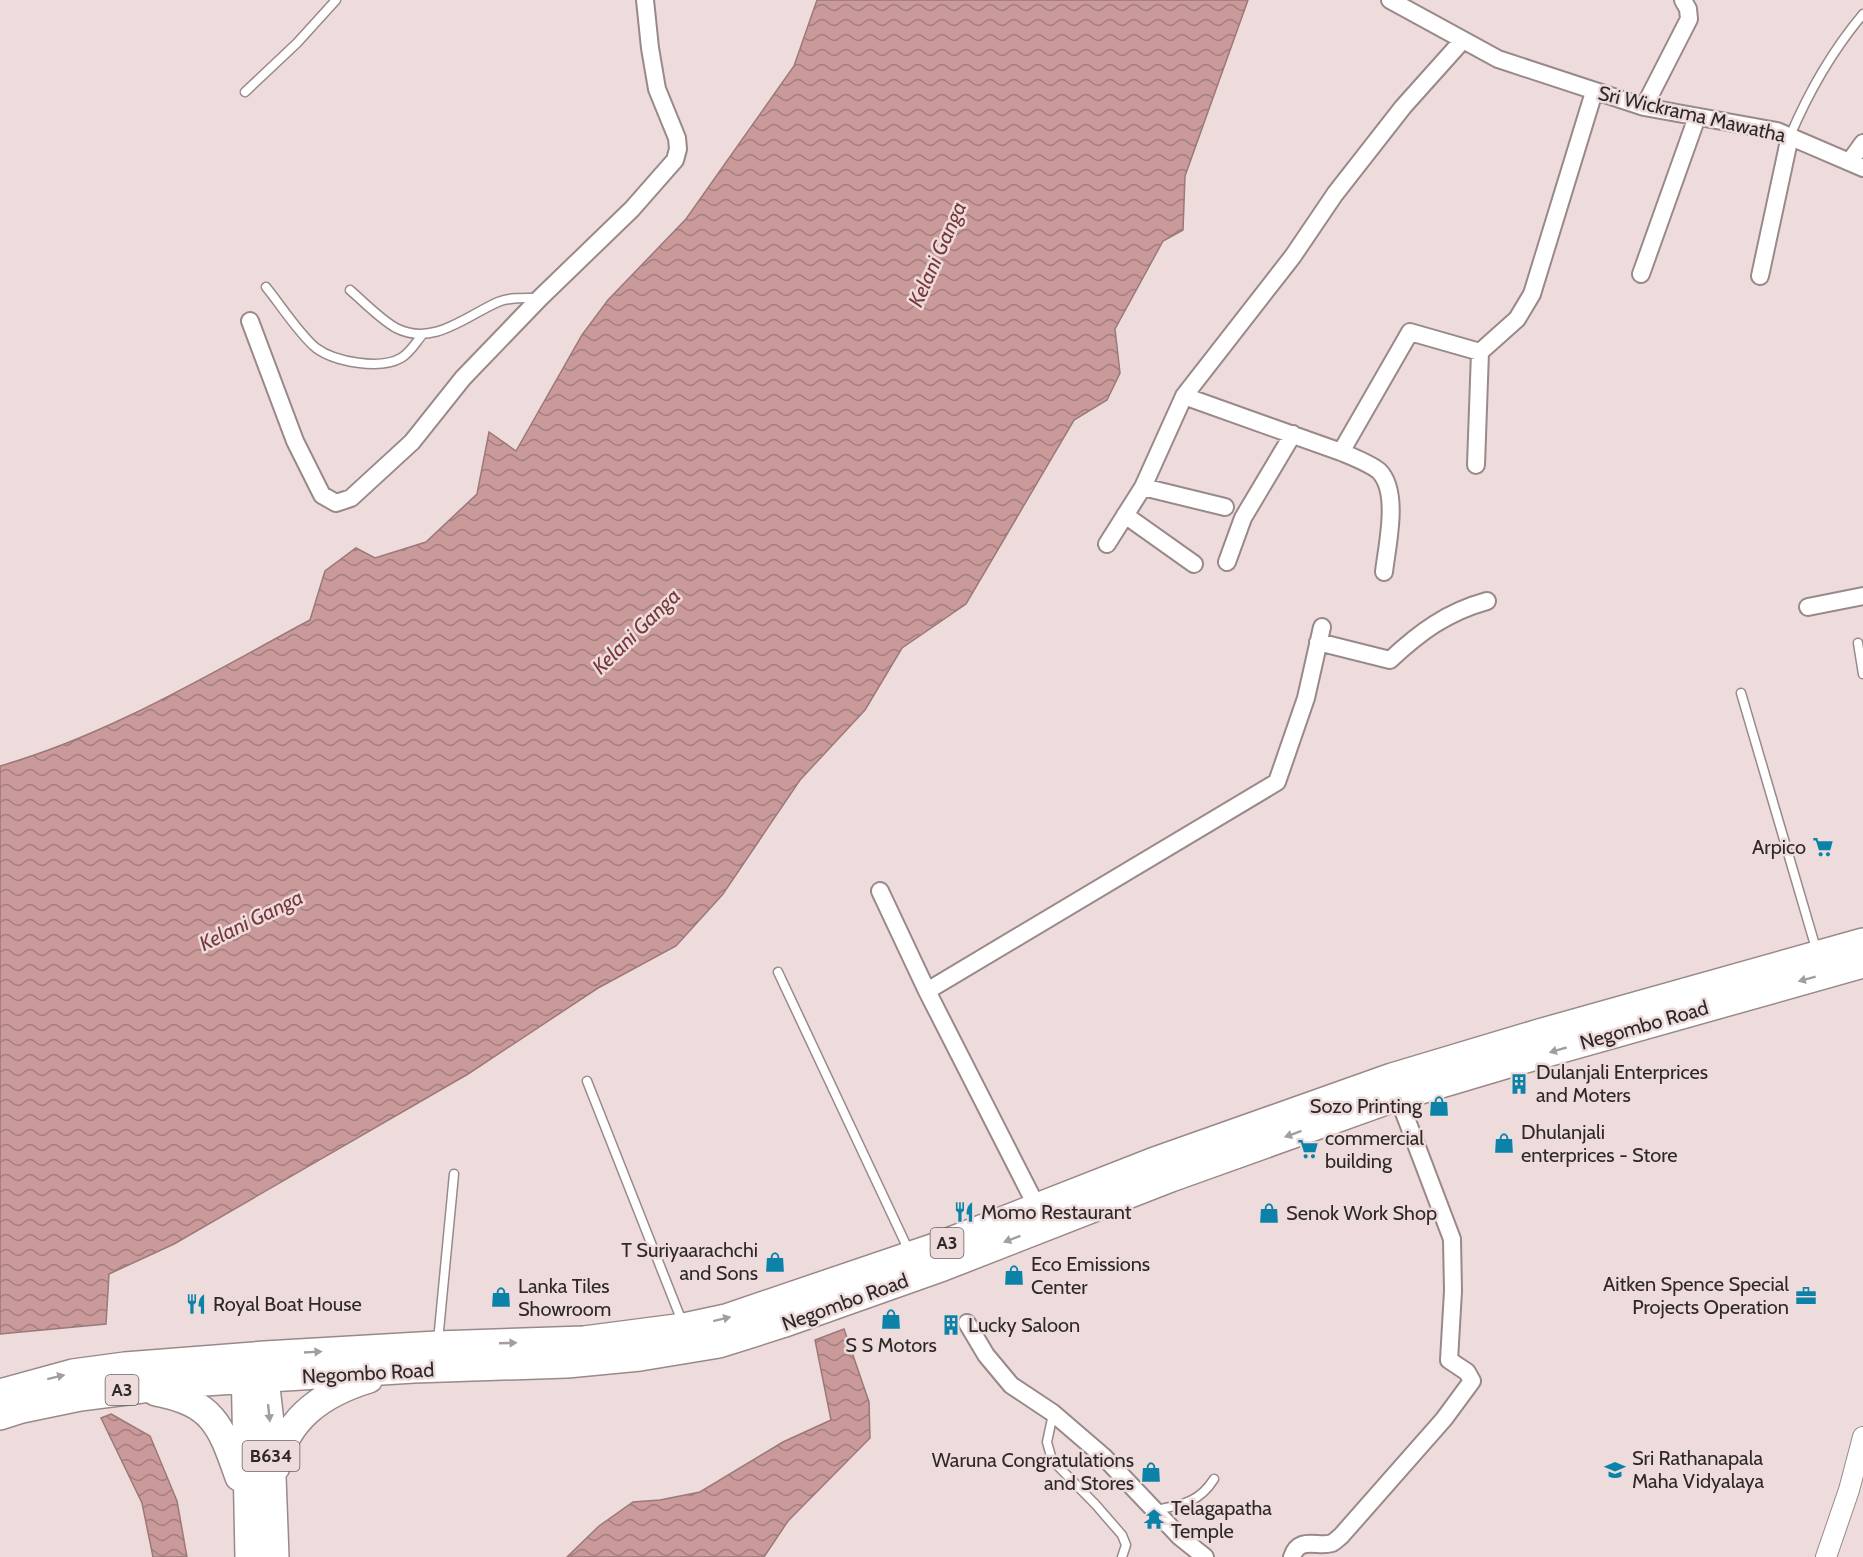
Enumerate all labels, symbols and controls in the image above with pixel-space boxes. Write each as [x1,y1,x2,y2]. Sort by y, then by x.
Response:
street label: Sri Wickrama Mawatha [1596,81,1788,147]
water label: Kelani Ganga [903,198,971,310]
water label: Kelani Ganga [587,583,685,679]
place label: Arpico [1752,835,1806,859]
supermarket icon: Arpico [1811,835,1835,859]
water label: Kelani Ganga [195,884,307,956]
one-way arrow [1797,975,1816,985]
street label: Negombo Road [1577,995,1711,1055]
one-way arrow [1549,1045,1567,1055]
place label: Dulanjali Enterprices and Moters [1536,1060,1708,1107]
building icon: Dulanjali Enterprices and Moters [1507,1072,1531,1096]
place label: Sozo Printing [1310,1094,1423,1118]
shop icon: Sozo Printing [1427,1094,1451,1118]
place label: Dhulanjali enterprices - Store [1521,1120,1677,1167]
place label: commercial building [1325,1126,1424,1173]
one-way arrow [1284,1130,1302,1140]
shop icon: Dhulanjali enterprices - Store [1492,1131,1516,1155]
supermarket icon: commercial building [1296,1137,1320,1161]
restaurant icon: Momo Restaurant [952,1200,976,1224]
place label: Momo Restaurant [981,1200,1132,1224]
shop icon: Senok Work Shop [1257,1201,1281,1225]
place label: Senok Work Shop [1286,1201,1437,1225]
road number: A3 [930,1228,964,1258]
one-way arrow [1002,1235,1020,1245]
place label: T Suriyaarachchi and Sons [621,1238,758,1285]
shop icon: T Suriyaarachchi and Sons [763,1250,787,1274]
place label: Eco Emissions Center [1031,1252,1150,1299]
shop icon: Eco Emissions Center [1002,1263,1026,1287]
street label: Negombo Road [779,1268,911,1336]
place label: Aitken Spence Special Projects Operation [1603,1272,1789,1319]
place label: Lanka Tiles Showroom [518,1274,611,1321]
office icon: Aitken Spence Special Projects Operation [1794,1284,1818,1308]
shop icon: Lanka Tiles Showroom [489,1285,513,1309]
restaurant icon: Royal Boat House [184,1292,208,1316]
place label: Royal Boat House [213,1292,362,1316]
shop icon: S S Motors [879,1307,903,1331]
one-way arrow [713,1313,731,1323]
building icon: Lucky Saloon [939,1313,963,1337]
place label: Lucky Saloon [968,1313,1080,1337]
place label: S S Motors [845,1333,937,1357]
one-way arrow [498,1338,517,1348]
one-way arrow [303,1347,322,1357]
street label: Negombo Road [301,1358,435,1388]
one-way arrow [47,1371,65,1381]
road number: A3 [106,1375,138,1405]
one-way arrow [264,1404,273,1423]
road number: B634 [242,1441,300,1471]
place label: Sri Rathanapala Maha Vidyalaya [1632,1446,1765,1493]
place label: Waruna Congratulations and Stores [932,1448,1134,1495]
school or university icon: Sri Rathanapala Maha Vidyalaya [1603,1458,1627,1482]
shop icon: Waruna Congratulations and Stores [1139,1460,1163,1484]
place label: Telagapatha Temple [1171,1496,1272,1543]
temple icon: Telagapatha Temple [1142,1507,1166,1531]

